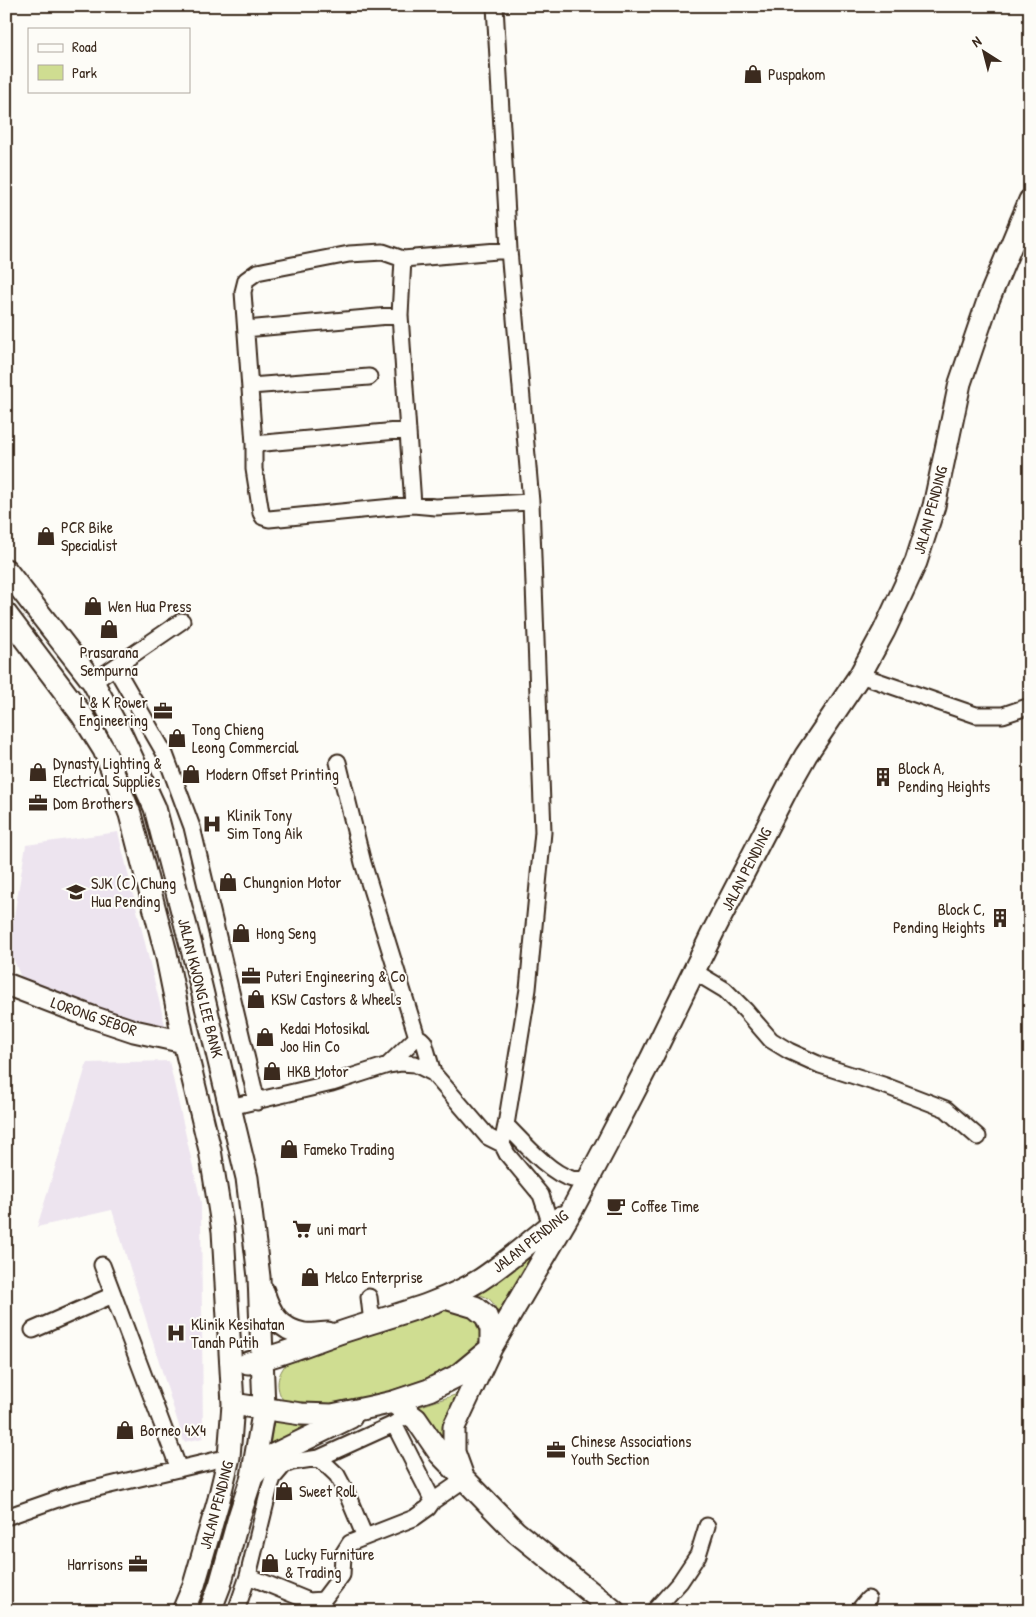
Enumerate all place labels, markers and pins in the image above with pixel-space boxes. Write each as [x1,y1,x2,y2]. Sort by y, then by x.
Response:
shop icon: Puspakom [742,63,764,85]
place label: Puspakom [768,63,825,85]
place label: PCR Bike Specialist [61,516,118,556]
shop icon: PCR Bike Specialist [35,525,57,547]
shop icon: Wen Hua Press [82,595,104,617]
place label: Wen Hua Press [108,595,192,617]
shop icon: Prasarana Sempurna [98,618,120,640]
place label: Prasarana Sempurna [80,641,138,681]
place label: L & K Power Engineering [79,691,148,731]
office icon: L & K Power Engineering [152,700,174,722]
place label: Tong Chieng Leong Commercial [192,718,299,758]
shop icon: Tong Chieng Leong Commercial [166,727,188,749]
place label: Dynasty Lighting & Electrical Supplies [53,752,162,792]
place label: Block A, Pending Heights [898,757,990,797]
shop icon: Dynasty Lighting & Electrical Supplies [27,761,49,783]
shop icon: Modern Offset Printing [180,763,202,785]
place label: Modern Offset Printing [206,763,339,785]
building icon: Block A, Pending Heights [872,766,894,788]
office icon: Dom Brothers [27,792,49,814]
place label: Dom Brothers [53,792,133,814]
place label: Klinik Tony Sim Tong Aik [227,804,303,844]
hospital icon: Klinik Tony Sim Tong Aik [201,813,223,835]
shop icon: Chungnion Motor [217,871,239,893]
place label: Chungnion Motor [243,871,342,893]
place label: SJK (C) Chung Hua Pending [91,872,176,912]
school or university icon: SJK (C) Chung Hua Pending [65,881,87,903]
place label: Block C, Pending Heights [893,898,985,938]
building icon: Block C, Pending Heights [989,907,1011,929]
shop icon: Hong Seng [230,922,252,944]
place label: Hong Seng [256,922,316,944]
office icon: Puteri Engineering & Co [240,965,262,987]
place label: Puteri Engineering & Co [266,965,406,987]
shop icon: KSW Castors & Wheels [245,988,267,1010]
place label: KSW Castors & Wheels [271,988,401,1010]
place label: Kedai Motosikal Joo Hin Co [280,1017,370,1057]
shop icon: Kedai Motosikal Joo Hin Co [254,1026,276,1048]
shop icon: HKB Motor [261,1060,283,1082]
place label: HKB Motor [287,1060,349,1082]
shop icon: Fameko Trading [278,1138,300,1160]
place label: Fameko Trading [303,1138,394,1160]
cafe icon: Coffee Time [605,1195,627,1217]
place label: Coffee Time [631,1195,700,1217]
supermarket icon: uni mart [291,1218,313,1240]
place label: uni mart [317,1218,367,1240]
shop icon: Melco Enterprise [299,1266,321,1288]
place label: Melco Enterprise [325,1266,424,1288]
place label: Klinik Kesihatan Tanah Putih [191,1313,285,1353]
hospital icon: Klinik Kesihatan Tanah Putih [165,1322,187,1344]
shop icon: Borneo 4X4 [114,1419,136,1441]
place label: Borneo 4X4 [140,1419,206,1441]
place label: Chinese Associations Youth Section [571,1430,691,1470]
office icon: Chinese Associations Youth Section [545,1439,567,1461]
shop icon: Sweet Roll [273,1480,295,1502]
place label: Sweet Roll [299,1480,356,1502]
place label: Lucky Furniture & Trading [285,1543,375,1583]
shop icon: Lucky Furniture & Trading [259,1552,281,1574]
place label: Harrisons [67,1553,123,1575]
office icon: Harrisons [127,1553,149,1575]

